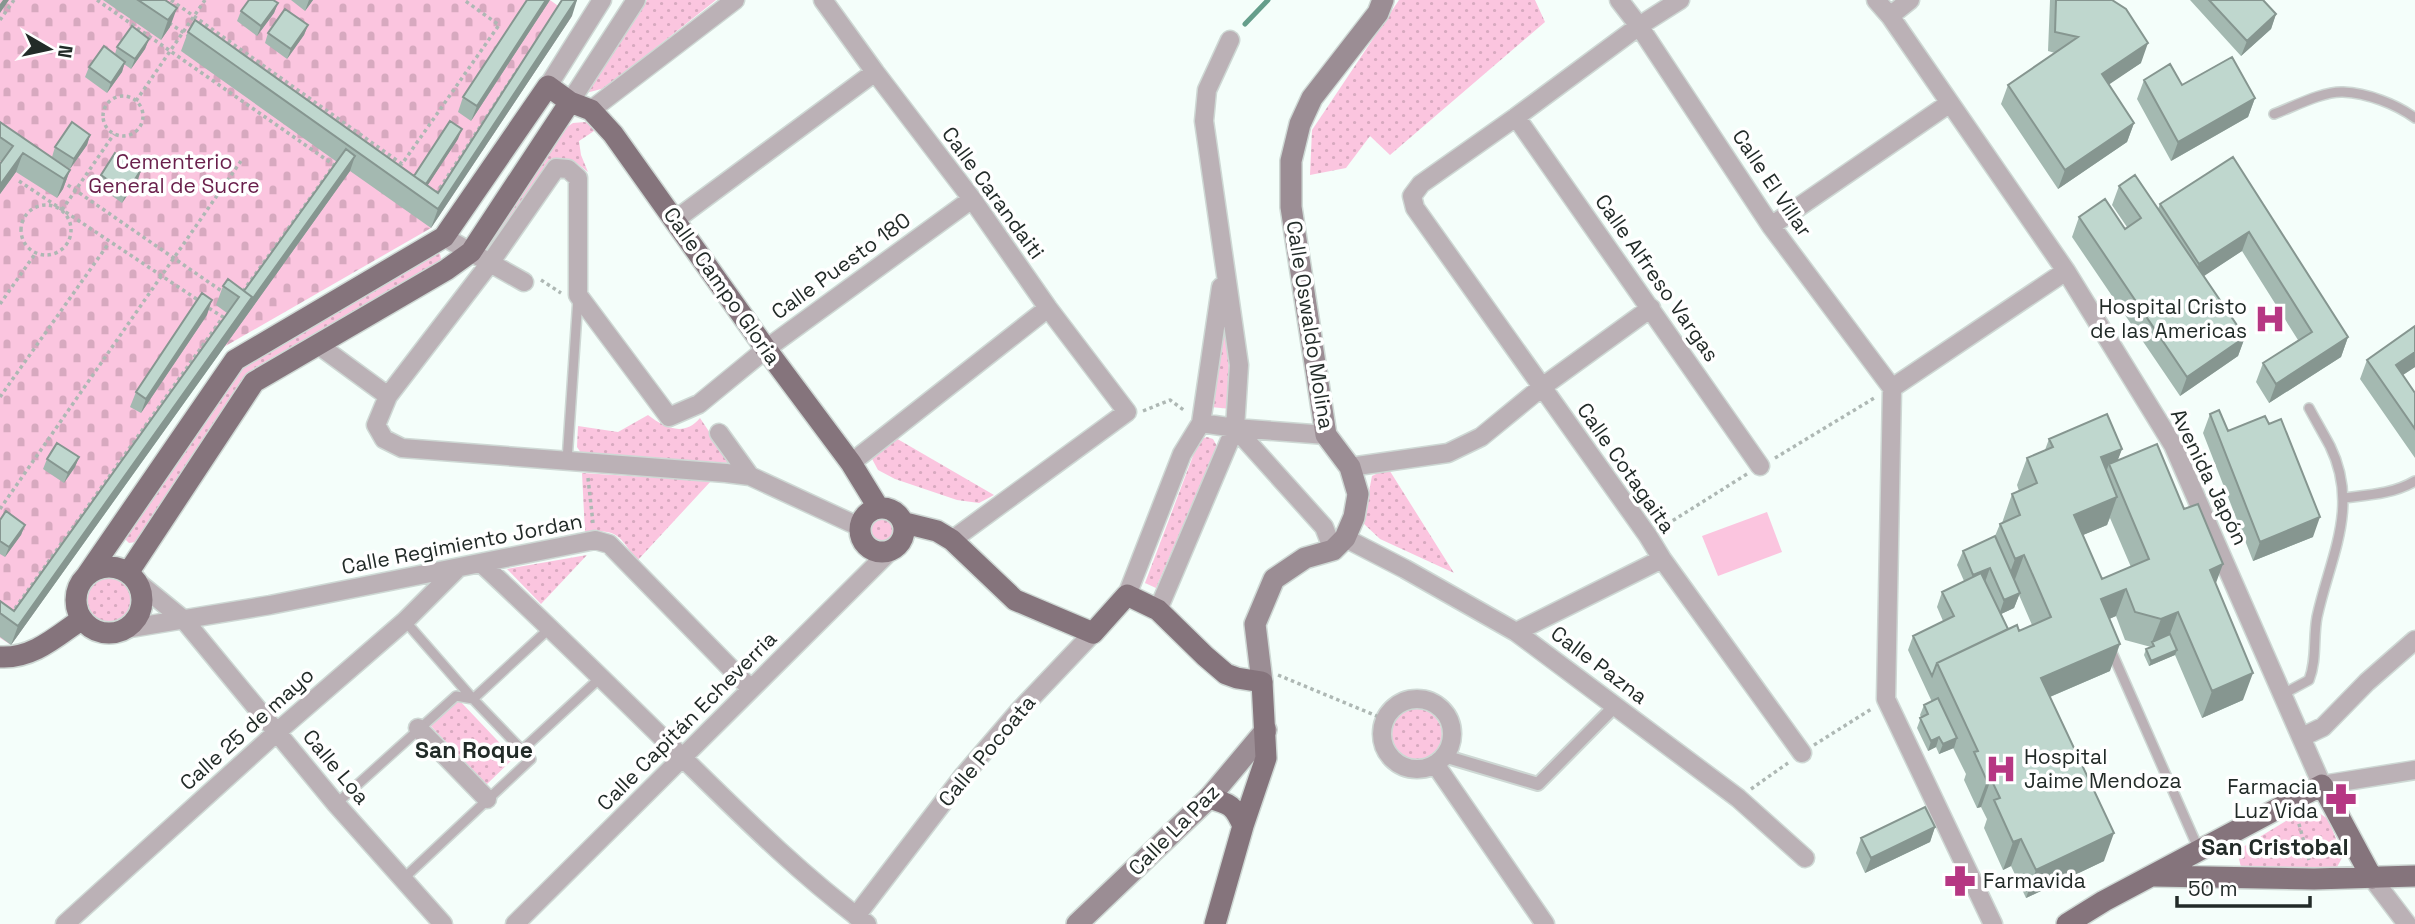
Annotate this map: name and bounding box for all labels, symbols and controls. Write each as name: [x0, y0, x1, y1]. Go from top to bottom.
north arrow: [14, 14, 84, 84]
text: N: [52, 43, 79, 60]
street label: Calle Carandaiti: [936, 121, 1051, 264]
street label: Calle El Villar: [1727, 124, 1818, 242]
park label: Cementerio General de Sucre: [88, 148, 260, 199]
street label: Calle Alfreso Vargas: [1589, 189, 1725, 367]
street label: Calle Campo Gloria: [658, 202, 787, 370]
street label: Calle Puesto 180: [766, 206, 916, 325]
street label: Calle Oswaldo Molina: [1281, 219, 1340, 431]
place label: Hospital Cristo de las Americas: [2090, 293, 2247, 344]
hospital icon: Hospital Cristo de las Americas: [2253, 302, 2287, 336]
street label: Calle Cotagaita: [1571, 397, 1681, 538]
street label: Avenida Japón: [2165, 404, 2254, 549]
street label: Calle Regimiento Jordan: [339, 507, 585, 580]
street label: Calle Pazna: [1546, 620, 1653, 710]
street label: Calle Capitán Echeverria: [591, 625, 782, 816]
street label: Calle 25 de mayo: [174, 661, 319, 796]
street label: Calle Pocoata: [932, 689, 1041, 812]
street label: Calle Loa: [297, 723, 376, 810]
district label: San Roque: [415, 735, 533, 765]
place label: Hospital Jaime Mendoza: [2024, 743, 2182, 794]
hospital icon: Hospital Jaime Mendoza: [1984, 752, 2018, 786]
place label: Farmacia Luz Vida: [2227, 773, 2318, 824]
street label: Calle La Paz: [1122, 778, 1225, 881]
pharmacy icon: Farmacia Luz Vida: [2324, 782, 2358, 816]
district label: San Cristobal: [2201, 832, 2349, 862]
pharmacy icon: Farmavida: [1943, 864, 1977, 898]
scale bar: [2177, 864, 2310, 908]
place label: Farmavida: [1983, 867, 2086, 894]
text: 50 m: [2188, 875, 2238, 902]

